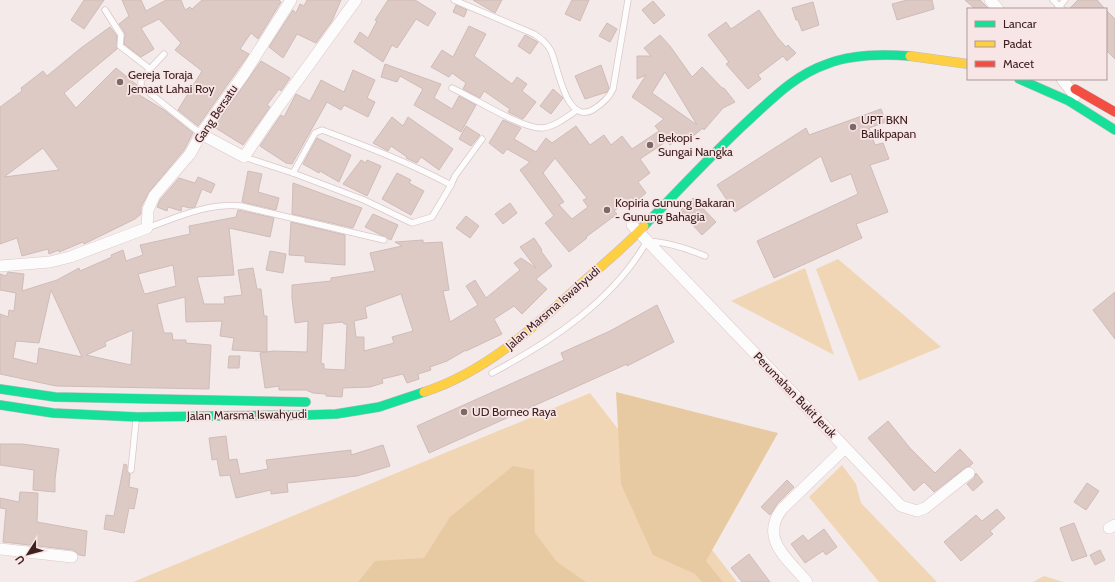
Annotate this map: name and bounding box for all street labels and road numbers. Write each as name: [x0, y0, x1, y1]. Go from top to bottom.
street label: Gang Bersatu: [191, 82, 241, 146]
street label: Jalan Marsma Iswahyudi: [502, 263, 603, 353]
street label: Perumahan Bukit Jeruk: [751, 349, 841, 441]
street label: Jalan Marsma Iswahyudi: [186, 406, 307, 423]

